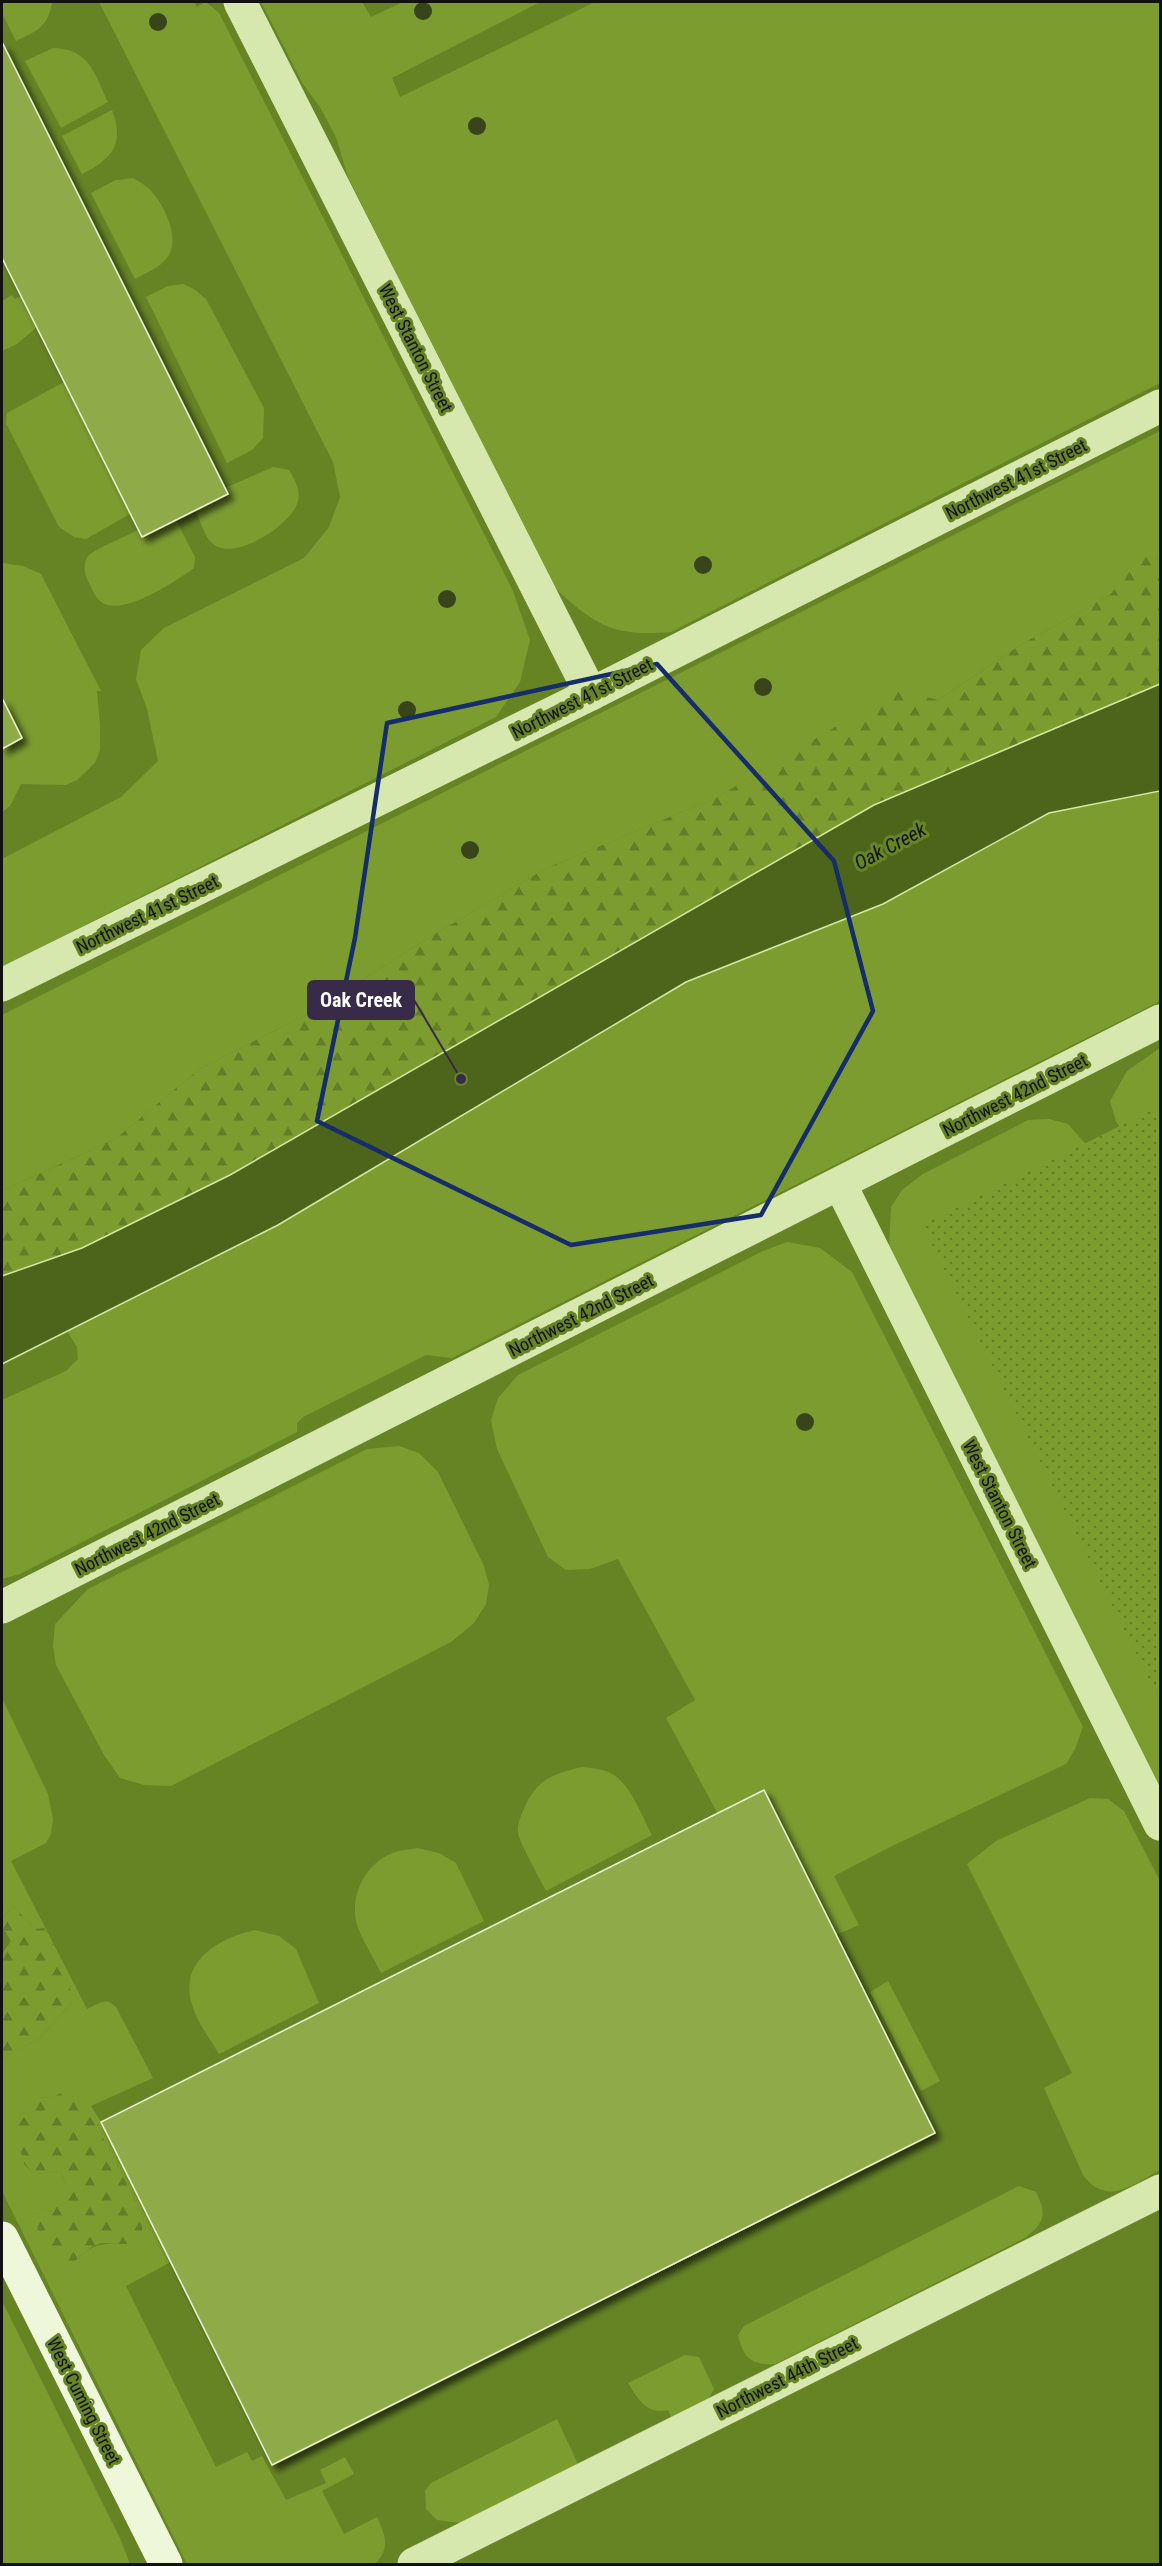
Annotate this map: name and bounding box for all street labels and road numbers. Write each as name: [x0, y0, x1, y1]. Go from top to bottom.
street label: West Stanton Street: [375, 281, 457, 415]
street label: Northwest 41st Street: [942, 434, 1090, 524]
street label: Northwest 41st Street: [508, 653, 656, 743]
street label: Northwest 41st Street: [72, 870, 222, 958]
street label: Northwest 42nd Street: [939, 1049, 1091, 1141]
street label: Northwest 42nd Street: [505, 1269, 657, 1361]
street label: West Stanton Street: [959, 1437, 1041, 1571]
street label: Northwest 42nd Street: [71, 1488, 223, 1580]
street label: Northwest 44th Street: [713, 2332, 861, 2422]
street label: West Cuming Street: [43, 2334, 125, 2468]

